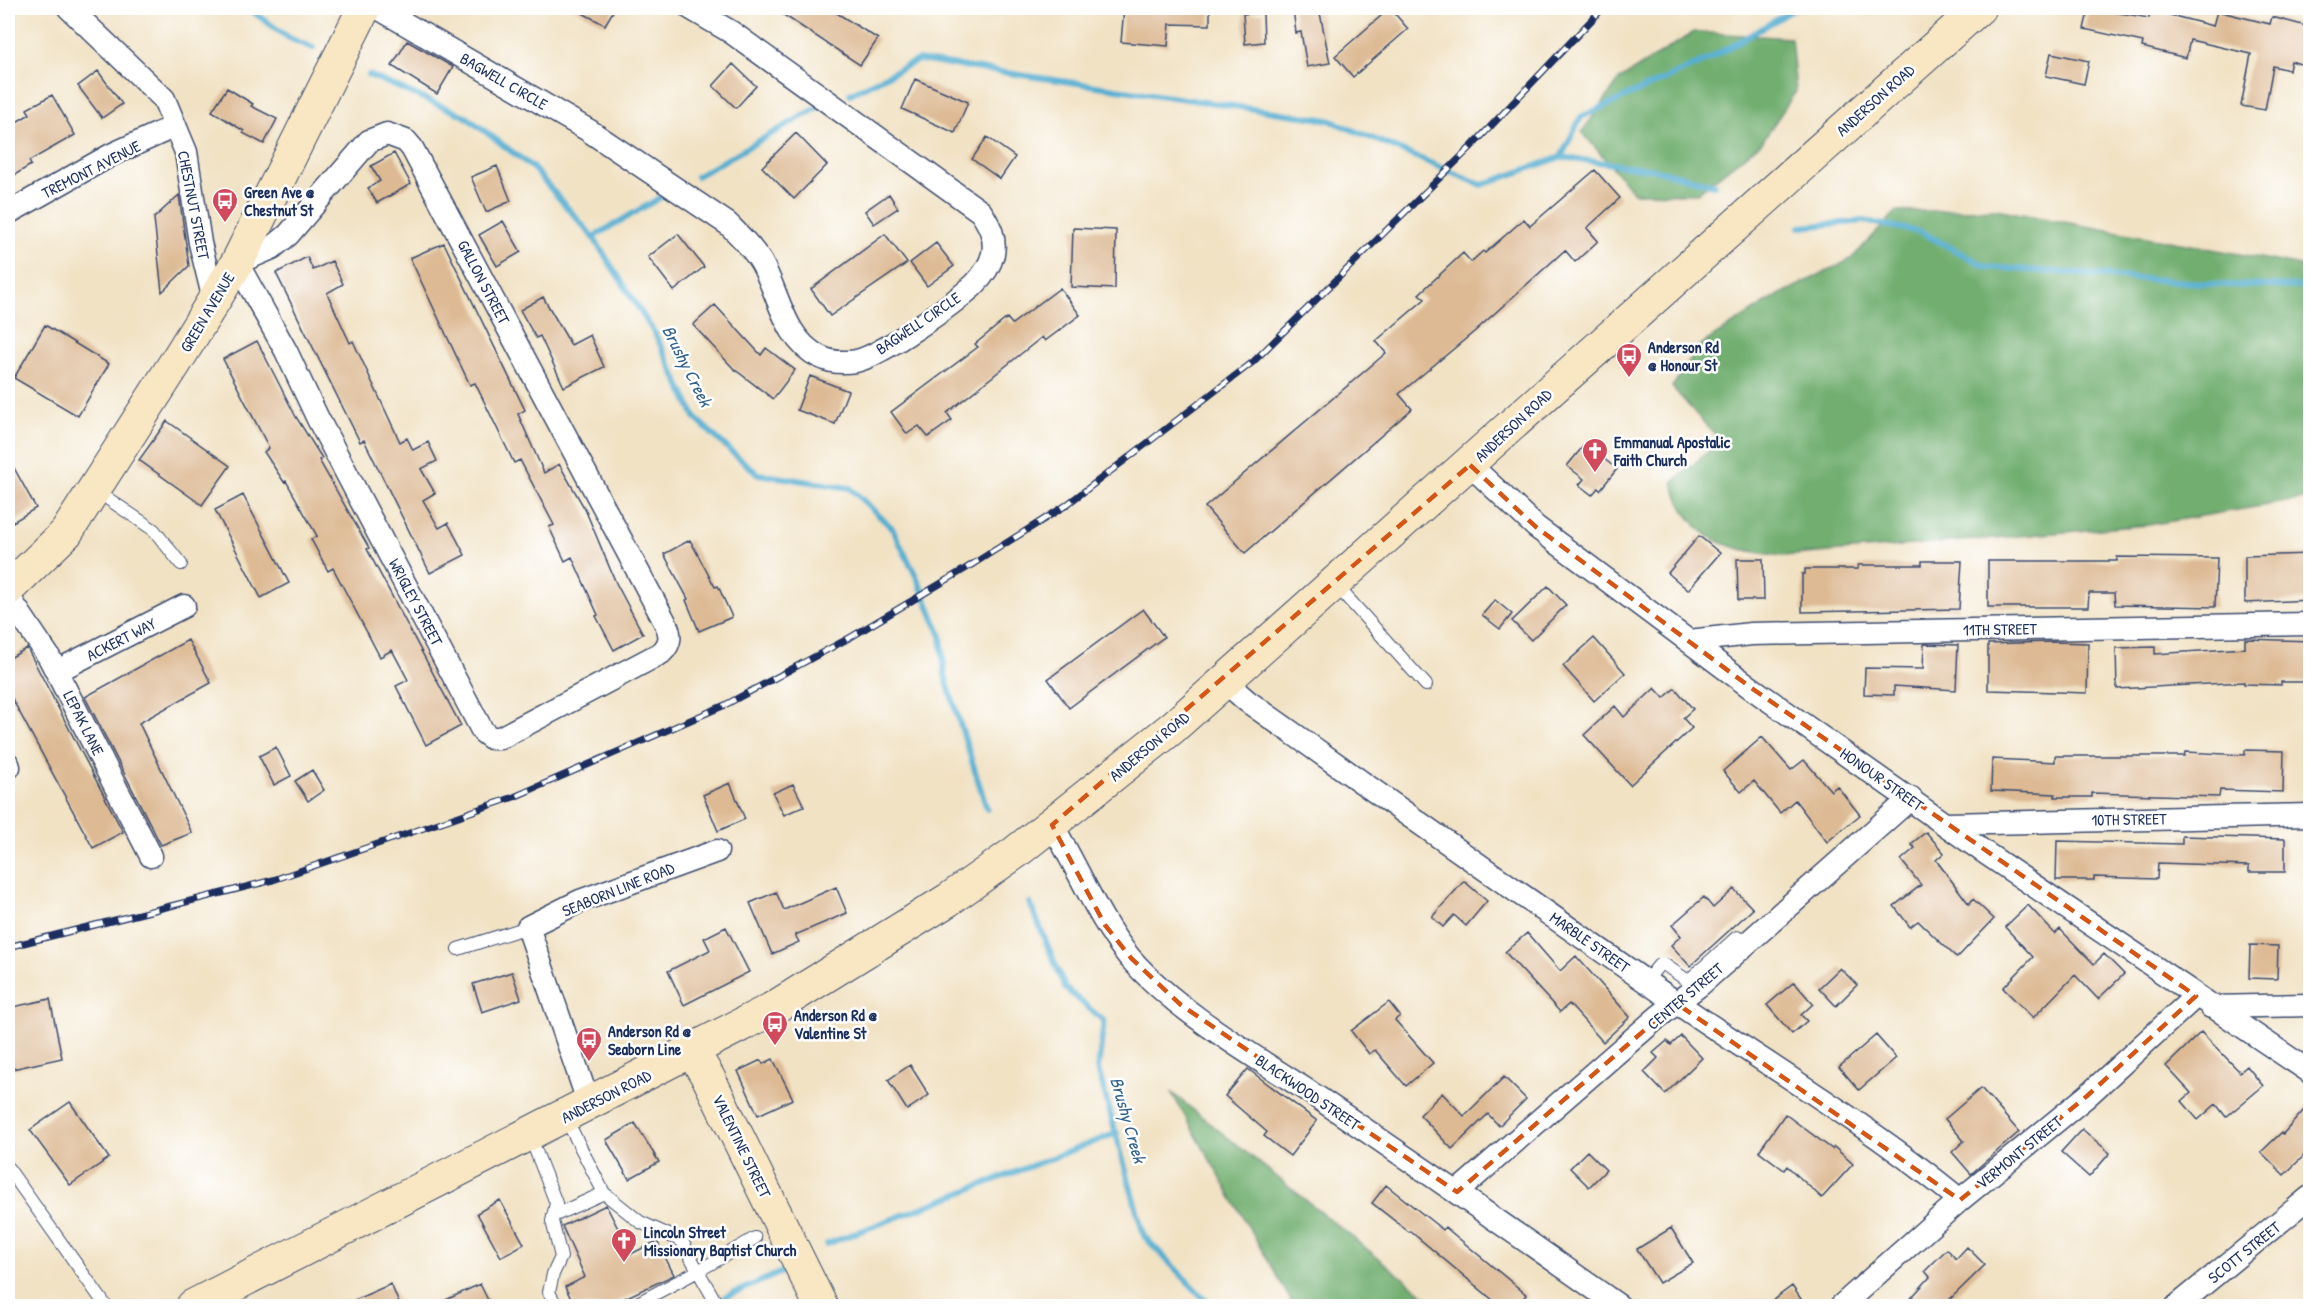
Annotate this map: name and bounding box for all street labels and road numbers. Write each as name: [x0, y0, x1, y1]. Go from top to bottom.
street label: BAGWELL CIRCLE: [456, 47, 552, 115]
street label: ANDERSON ROAD: [1831, 59, 1919, 141]
street label: TREMONT AVENUE: [38, 135, 144, 203]
street label: CHESTNUT STREET: [173, 149, 215, 262]
street label: GALLON STREET: [453, 236, 516, 328]
street label: GREEN AVENUE: [175, 268, 239, 356]
street label: BAGWELL CIRCLE: [871, 287, 965, 359]
street label: ANDERSON ROAD: [1470, 383, 1557, 467]
street label: WRIGLEY STREET: [384, 554, 448, 650]
street label: ACKERT WAY: [83, 612, 159, 666]
street label: 11TH STREET: [1963, 617, 2038, 641]
street label: LEPAK LANE: [58, 687, 110, 759]
street label: ANDERSON ROAD: [1104, 706, 1194, 786]
street label: HONOUR STREET: [1836, 742, 1929, 816]
street label: 10TH STREET: [2091, 807, 2167, 831]
street label: SEABORN LINE ROAD: [559, 856, 678, 922]
street label: MARBLE STREET: [1546, 906, 1635, 978]
street label: CENTER STREET: [1642, 957, 1728, 1035]
street label: BLACKWOOD STREET: [1251, 1049, 1365, 1135]
street label: ANDERSON ROAD: [557, 1064, 655, 1128]
street label: VALENTINE STREET: [707, 1091, 777, 1202]
street label: VERMONT STREET: [1971, 1110, 2067, 1194]
street label: SCOTT STREET: [2203, 1216, 2285, 1288]

